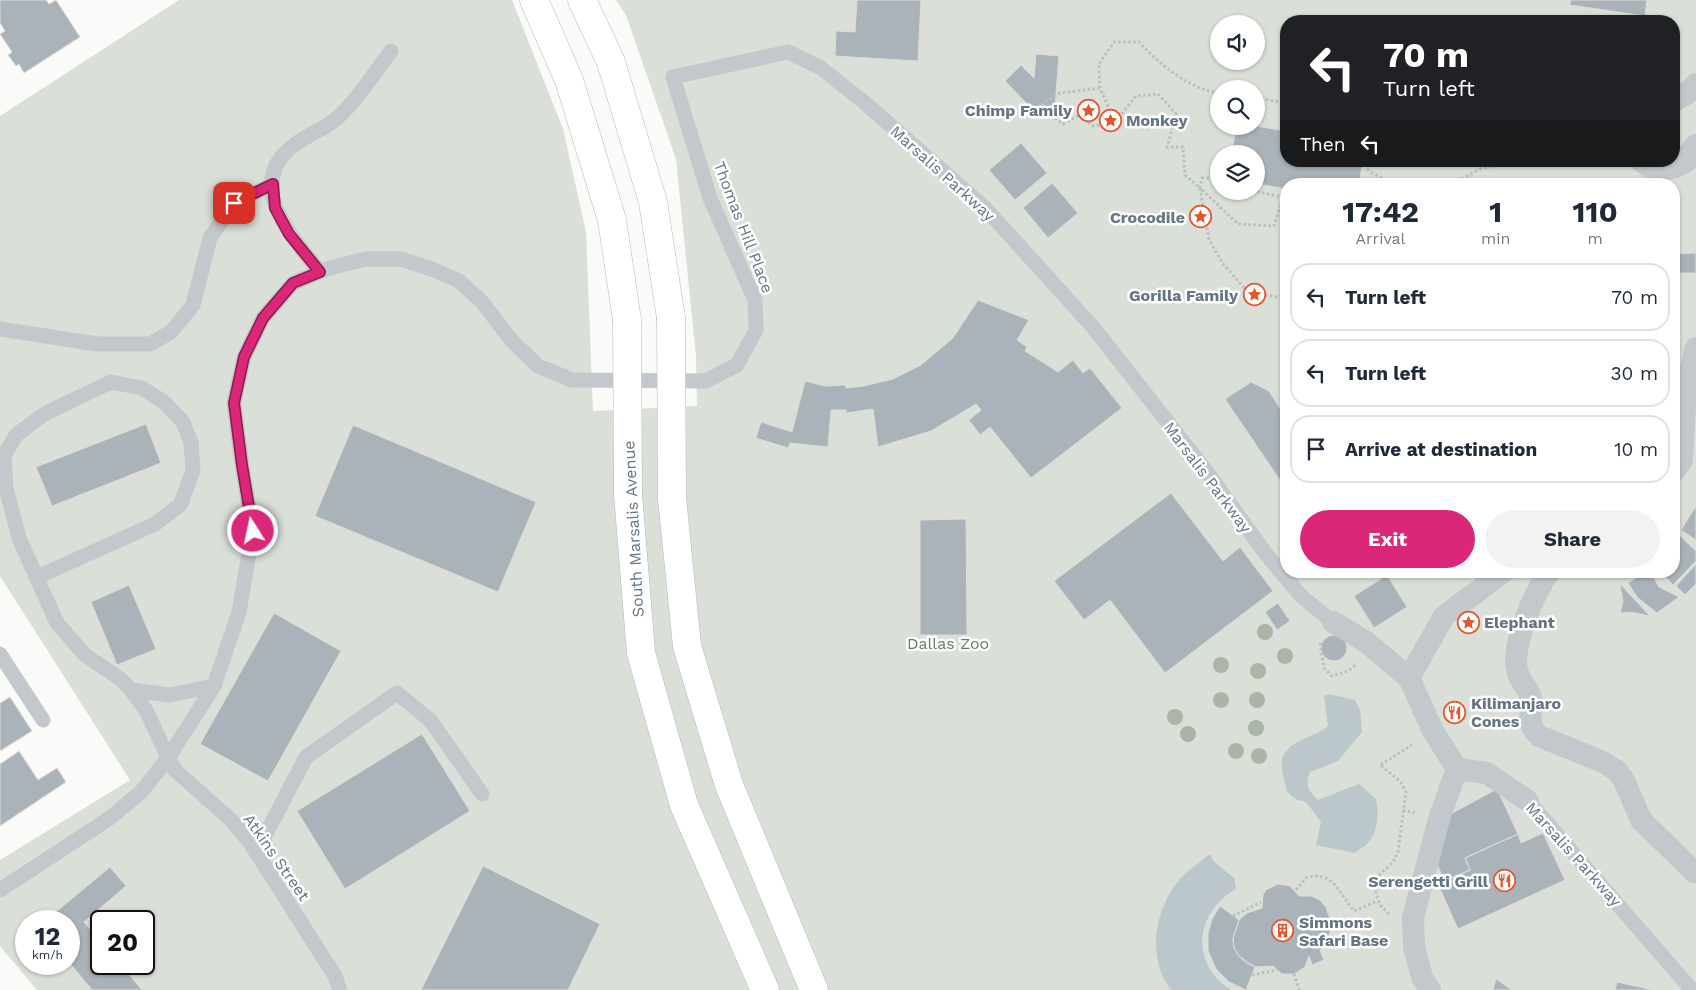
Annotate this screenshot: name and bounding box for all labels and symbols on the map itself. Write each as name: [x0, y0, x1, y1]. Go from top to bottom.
place icon: Chimp Family: [1076, 98, 1100, 122]
place label: Chimp Family: [965, 101, 1073, 120]
place icon: Monkey: [1098, 108, 1122, 132]
place label: Monkey: [1126, 111, 1189, 130]
street label: Marsalis Parkway: [887, 122, 999, 226]
street label: Thomas Hill Place: [710, 159, 777, 296]
pin: [213, 182, 255, 224]
place icon: Crocodile: [1189, 205, 1213, 229]
place label: Crocodile: [1110, 208, 1185, 227]
place icon: Gorilla Family: [1242, 283, 1266, 307]
place label: Gorilla Family: [1129, 286, 1239, 305]
street label: Marsalis Parkway: [1160, 418, 1256, 537]
street label: South Marsalis Avenue: [619, 440, 648, 618]
position arrow: [226, 504, 278, 556]
place icon: Elephant: [1456, 610, 1480, 634]
place label: Elephant: [1484, 613, 1555, 632]
park label: Dallas Zoo: [907, 634, 989, 653]
place label: Kilimanjaro Cones: [1471, 694, 1562, 731]
restaurant icon: Kilimanjaro Cones: [1443, 700, 1467, 724]
street label: Marsalis Parkway: [1522, 798, 1626, 911]
street label: Atkins Street: [240, 810, 314, 905]
restaurant icon: Serengetti Grill: [1492, 869, 1516, 893]
place label: Serengetti Grill: [1368, 872, 1489, 891]
speed limit sign: 20: [90, 910, 155, 975]
place label: Simmons Safari Base: [1299, 913, 1388, 950]
building icon: Simmons Safari Base: [1271, 919, 1295, 943]

